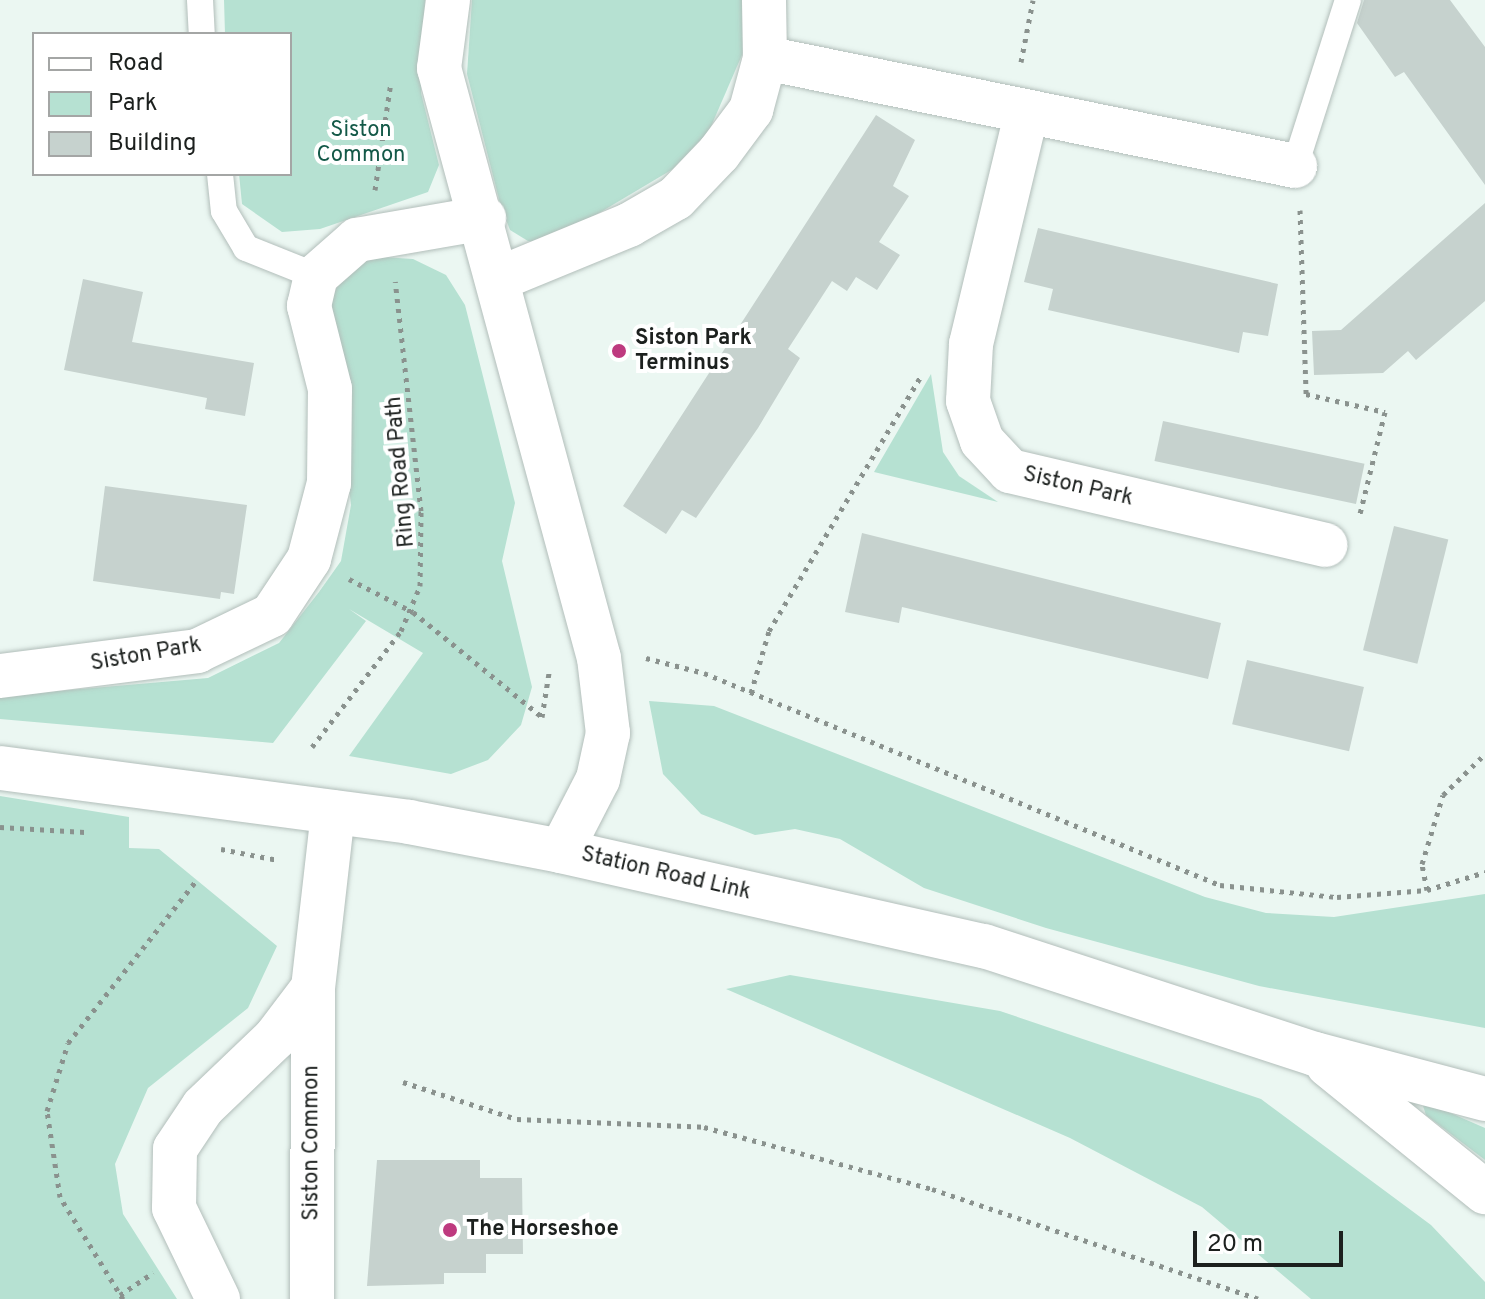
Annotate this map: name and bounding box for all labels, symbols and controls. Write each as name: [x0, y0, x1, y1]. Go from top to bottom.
legend: [32, 32, 292, 176]
text: Road: [108, 49, 164, 79]
text: Park: [108, 89, 158, 119]
park label: Siston Common: [317, 117, 405, 168]
text: Building: [108, 129, 197, 159]
place label: Siston Park Terminus: [635, 325, 752, 376]
marker: Siston Park Terminus: [610, 342, 628, 360]
street label: Ring Road Path: [381, 395, 421, 549]
street label: Siston Park: [1020, 462, 1136, 512]
street label: Siston Park: [89, 632, 203, 678]
street label: Station Road Link: [578, 842, 754, 906]
street label: Siston Common: [299, 1065, 325, 1221]
scale bar: [1197, 1215, 1347, 1265]
place label: The Horseshoe: [466, 1217, 619, 1243]
marker: The Horseshoe: [441, 1221, 459, 1239]
text: 20 m: [1207, 1230, 1263, 1260]

